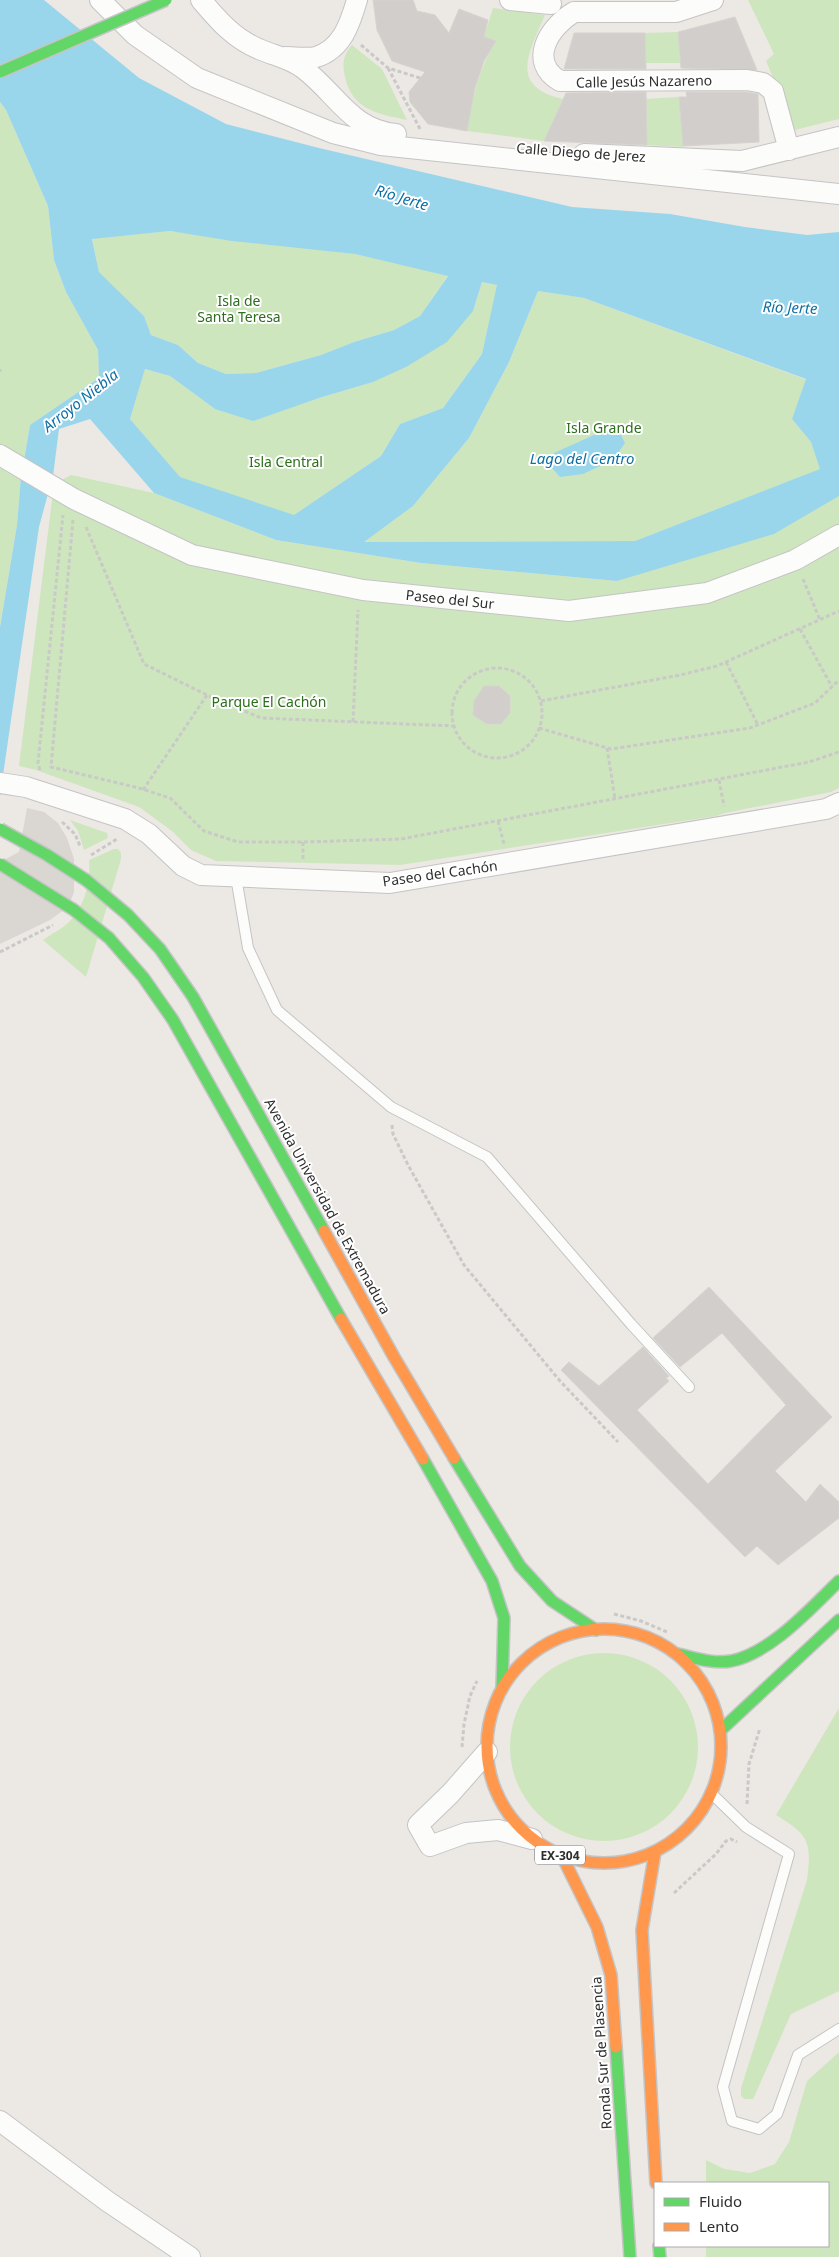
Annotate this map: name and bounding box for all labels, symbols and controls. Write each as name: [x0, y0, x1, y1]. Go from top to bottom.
street label: Calle Jesús Nazareno: [576, 70, 712, 92]
street label: Calle Diego de Jerez: [516, 138, 647, 166]
water label: Río Jerte: [373, 179, 432, 215]
park label: Isla de Santa Teresa: [197, 291, 281, 326]
water label: Río Jerte: [762, 296, 818, 318]
water label: Arroyo Niebla: [37, 364, 122, 436]
park label: Isla Grande: [566, 418, 642, 437]
water label: Lago del Centro: [530, 448, 634, 468]
park label: Isla Central: [249, 452, 323, 471]
street label: Paseo del Sur: [405, 585, 495, 613]
park label: Parque El Cachón: [212, 692, 326, 711]
street label: Paseo del Cachón: [381, 856, 499, 890]
street label: Avenida Universidad de Extremadura: [261, 1095, 395, 1317]
road number: EX-304: [535, 1846, 585, 1864]
street label: Ronda Sur de Plasencia: [586, 1976, 616, 2130]
legend: [654, 2182, 829, 2247]
text: Fluido: [699, 2191, 742, 2211]
text: Lento: [699, 2216, 739, 2236]

